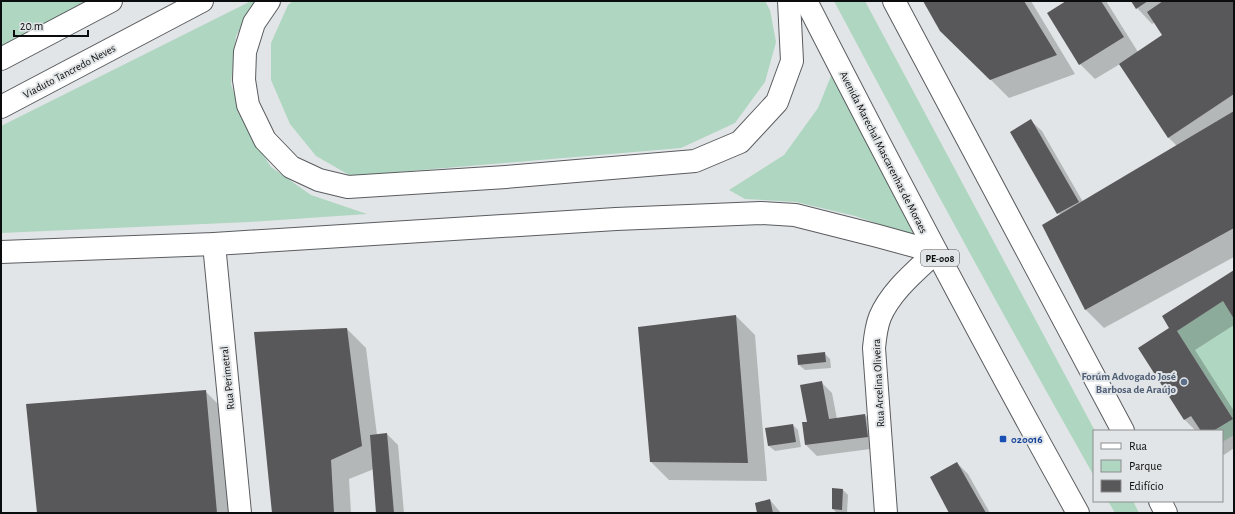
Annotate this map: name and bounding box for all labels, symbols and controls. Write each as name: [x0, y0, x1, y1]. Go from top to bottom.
scale bar: [14, 12, 88, 38]
text: 20 m: [20, 20, 43, 32]
street label: Viaduto Tancredo Neves: [21, 42, 117, 100]
street label: Avenida Marechal Mascarenhas de Moraes: [838, 69, 929, 235]
road number: PE-008: [921, 250, 959, 266]
street label: Rua Arcelina Oliveira: [871, 338, 886, 427]
street label: Rua Perimetral: [219, 346, 236, 410]
place label: Forúm Advogado José Barbosa de Araújo: [1082, 371, 1177, 395]
marker: Forúm Advogado José Barbosa de Araújo: [1179, 377, 1189, 387]
legend: [1093, 430, 1223, 502]
marker: 020016: [998, 434, 1008, 444]
place label: 020016: [1011, 434, 1043, 445]
text: Rua: [1129, 440, 1148, 452]
text: Parque: [1129, 460, 1162, 472]
text: Edifício: [1129, 480, 1164, 492]

